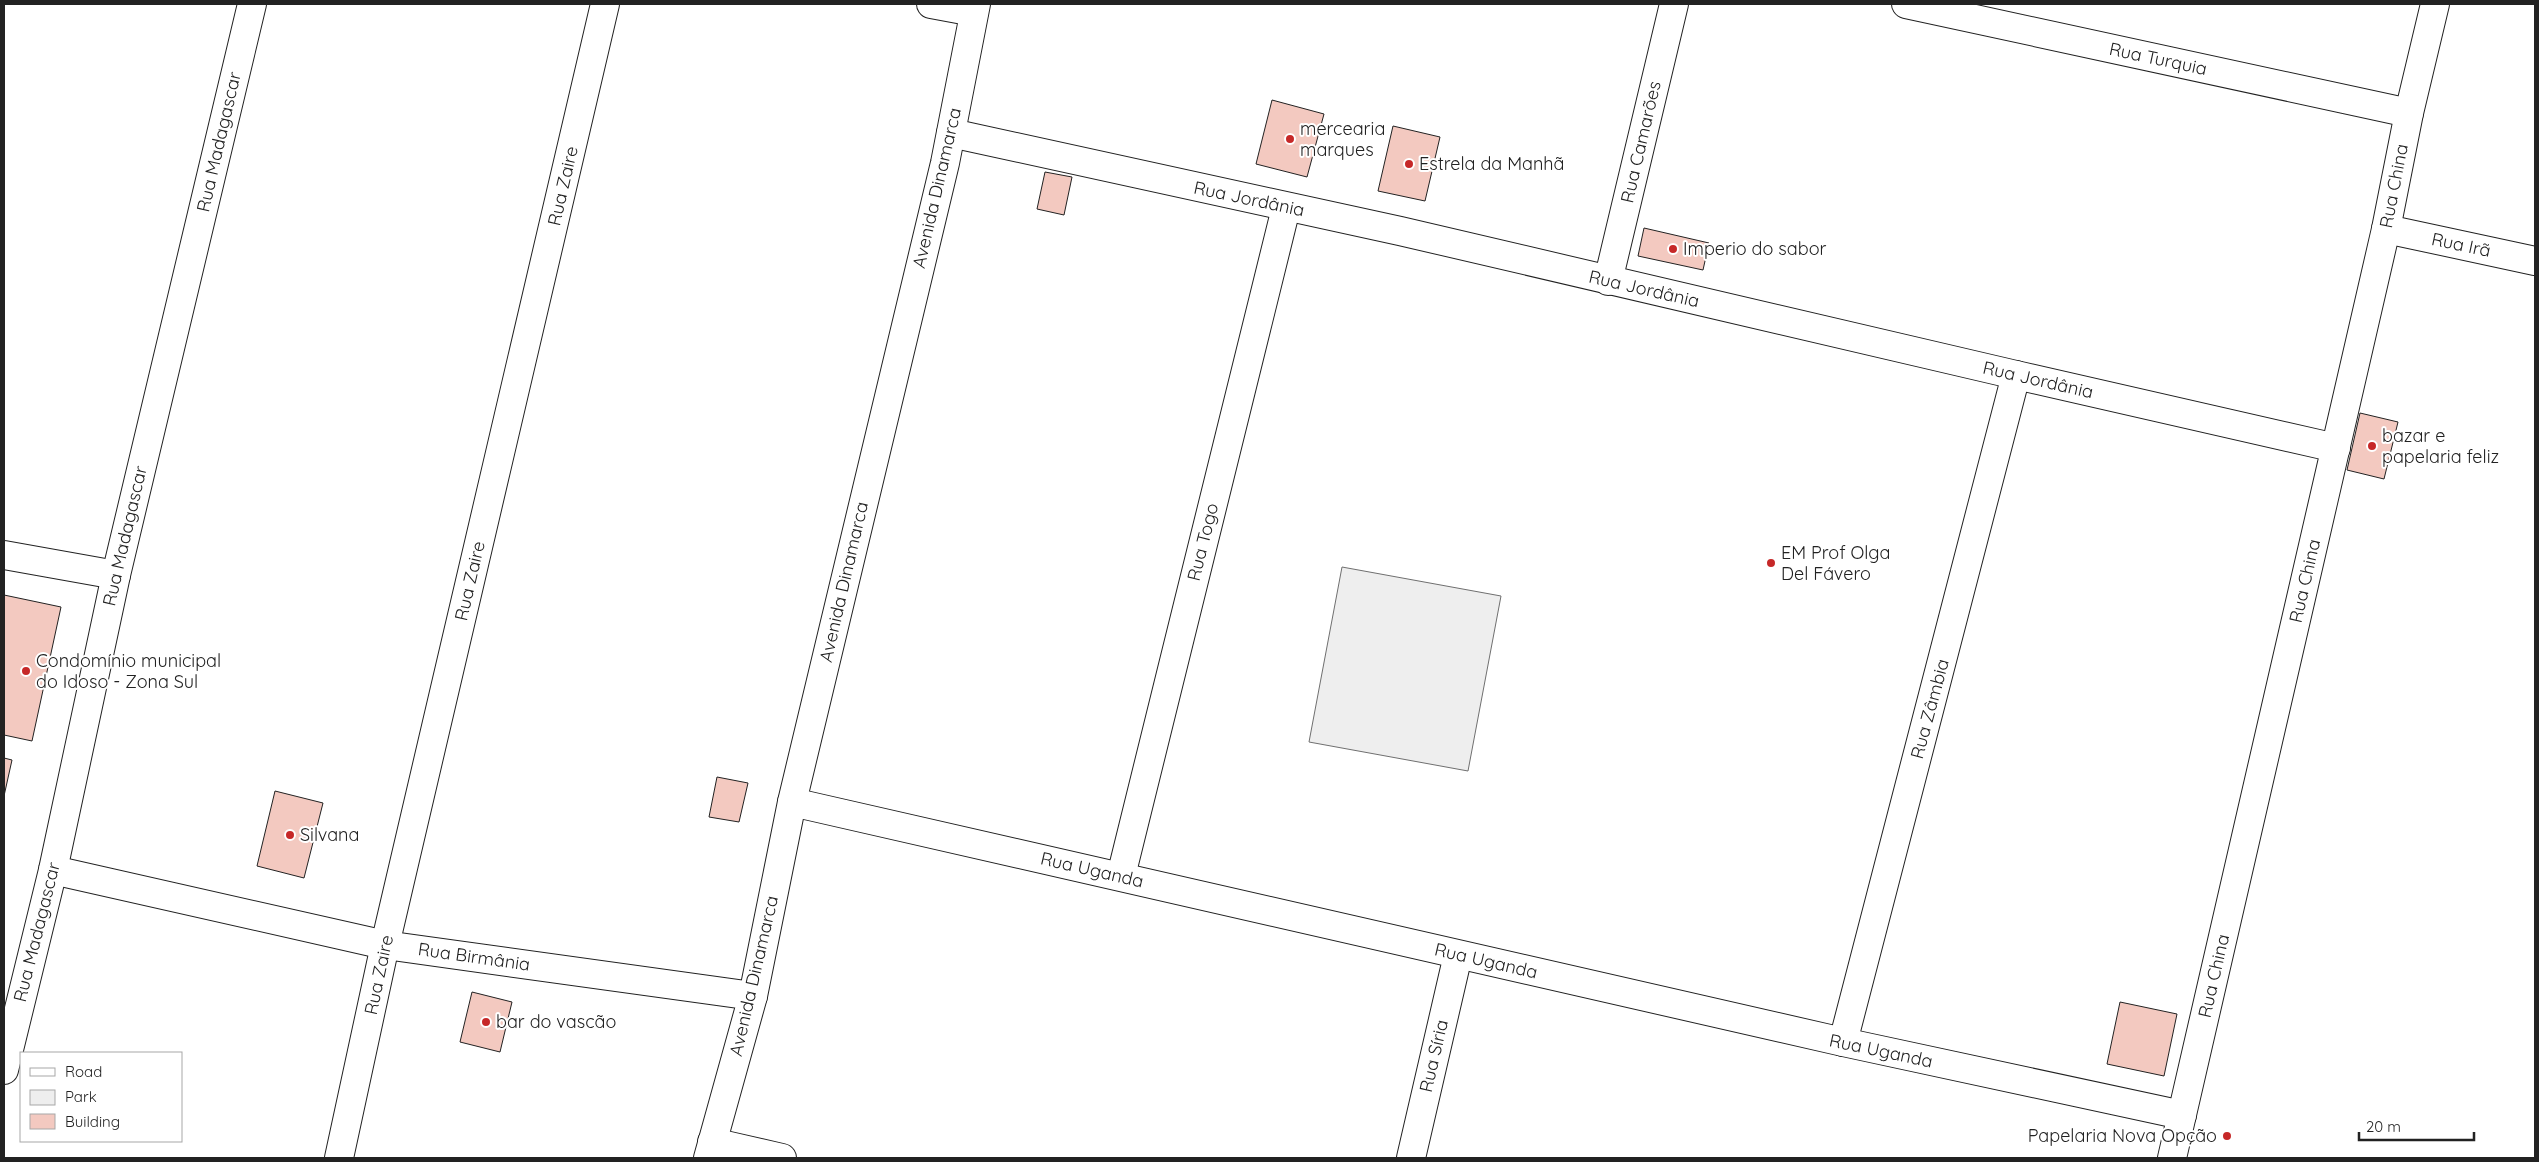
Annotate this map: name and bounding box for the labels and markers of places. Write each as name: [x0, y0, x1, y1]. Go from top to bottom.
place label: mercearia marques: [1300, 117, 1385, 161]
marker: mercearia marques: [1284, 133, 1296, 145]
place label: Estrela da Manhã: [1419, 152, 1565, 175]
marker: Estrela da Manhã: [1403, 158, 1415, 170]
place label: Imperio do sabor: [1683, 237, 1827, 260]
marker: Imperio do sabor: [1667, 243, 1679, 255]
place label: bazar e papelaria feliz: [2382, 424, 2499, 468]
marker: bazar e papelaria feliz: [2366, 440, 2378, 452]
place label: EM Prof Olga Del Fávero: [1781, 541, 1890, 585]
marker: EM Prof Olga Del Fávero: [1765, 557, 1777, 569]
place label: Condomínio municipal do Idoso - Zona Sul: [36, 649, 221, 693]
marker: Condomínio municipal do Idoso - Zona Sul: [20, 665, 32, 677]
place label: Silvana: [300, 823, 359, 846]
marker: Silvana: [284, 829, 296, 841]
place label: bar do vascão: [496, 1010, 616, 1033]
marker: bar do vascão: [480, 1016, 492, 1028]
place label: Papelaria Nova Opção: [2028, 1124, 2217, 1147]
marker: Papelaria Nova Opção: [2221, 1130, 2233, 1142]

